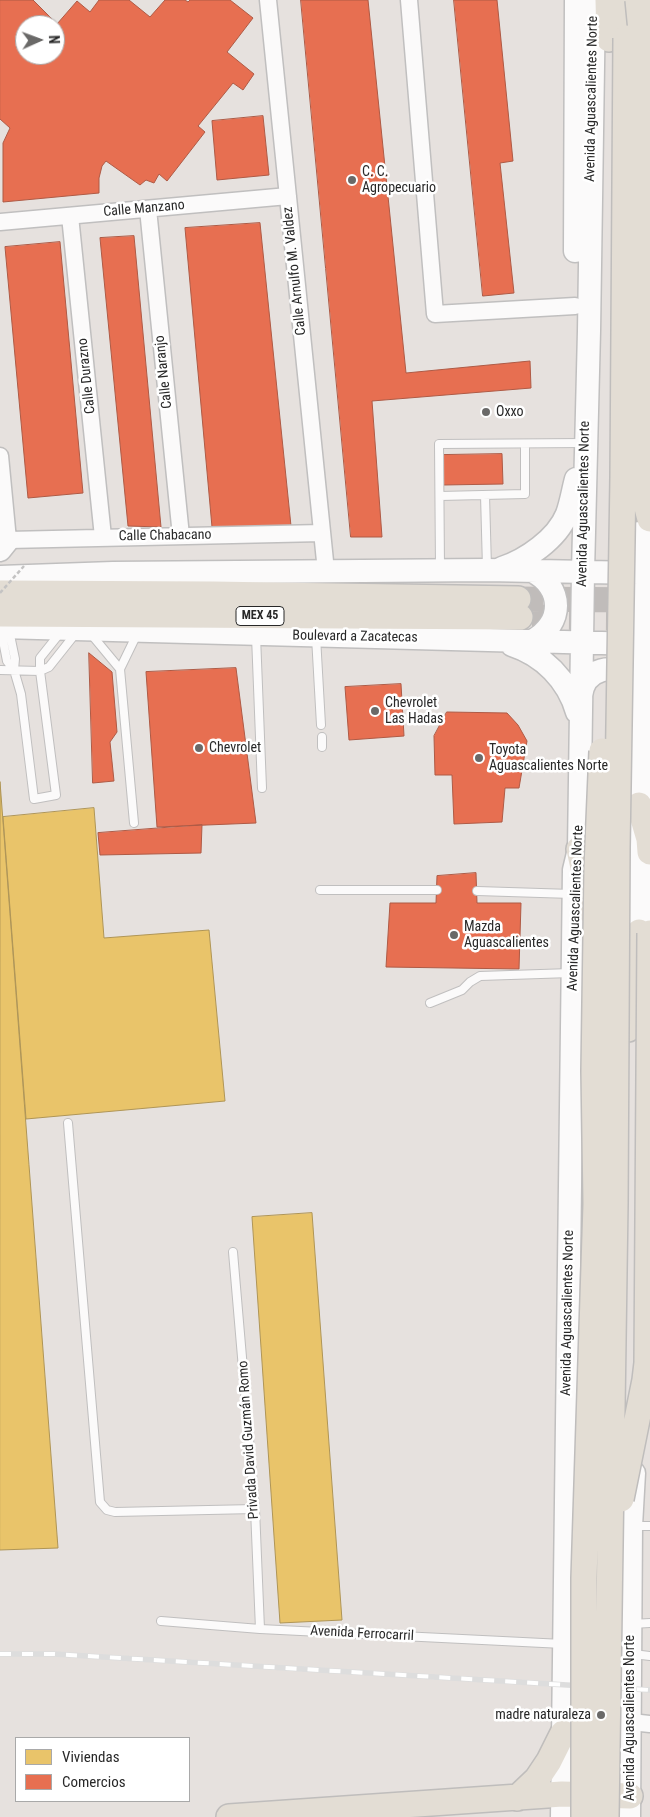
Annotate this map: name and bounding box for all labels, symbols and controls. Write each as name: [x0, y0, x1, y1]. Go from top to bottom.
north arrow: [15, 15, 65, 65]
street label: Avenida Aguascalientes Norte: [582, 16, 602, 182]
text: N: [46, 35, 62, 44]
place label: C. C. Agropecuario: [362, 164, 436, 196]
marker: C. C. Agropecuario: [346, 174, 358, 186]
street label: Calle Manzano: [103, 197, 185, 221]
street label: Calle Arnulfo M. Valdez: [280, 206, 310, 336]
street label: Calle Naranjo: [152, 334, 176, 410]
street label: Calle Durazno: [75, 337, 99, 415]
place label: Oxxo: [496, 404, 524, 420]
marker: Oxxo: [480, 406, 492, 418]
street label: Avenida Aguascalientes Norte: [574, 421, 594, 587]
street label: Calle Chabacano: [118, 527, 212, 545]
road number: MEX 45: [236, 606, 284, 626]
street label: Boulevard a Zacatecas: [292, 628, 418, 646]
place label: Chevrolet Las Hadas: [385, 695, 443, 728]
marker: Chevrolet Las Hadas: [369, 705, 381, 717]
place label: Chevrolet: [209, 740, 261, 756]
marker: Chevrolet: [193, 742, 205, 754]
place label: Toyota Aguascalientes Norte: [489, 742, 608, 774]
marker: Toyota Aguascalientes Norte: [473, 752, 485, 764]
street label: Avenida Aguascalientes Norte: [565, 825, 587, 991]
place label: Mazda Aguascalientes: [464, 919, 549, 952]
marker: Mazda Aguascalientes: [448, 929, 460, 941]
street label: Avenida Aguascalientes Norte: [558, 1230, 578, 1396]
street label: Privada David Guzmán Romo: [235, 1360, 263, 1520]
street label: Avenida Ferrocarril: [310, 1623, 414, 1645]
street label: Avenida Aguascalientes Norte: [622, 1635, 638, 1801]
place label: madre naturaleza: [495, 1707, 591, 1723]
marker: madre naturaleza: [595, 1709, 607, 1721]
legend: [15, 1737, 190, 1802]
text: Viviendas: [62, 1748, 119, 1766]
text: Comercios: [62, 1773, 126, 1791]

